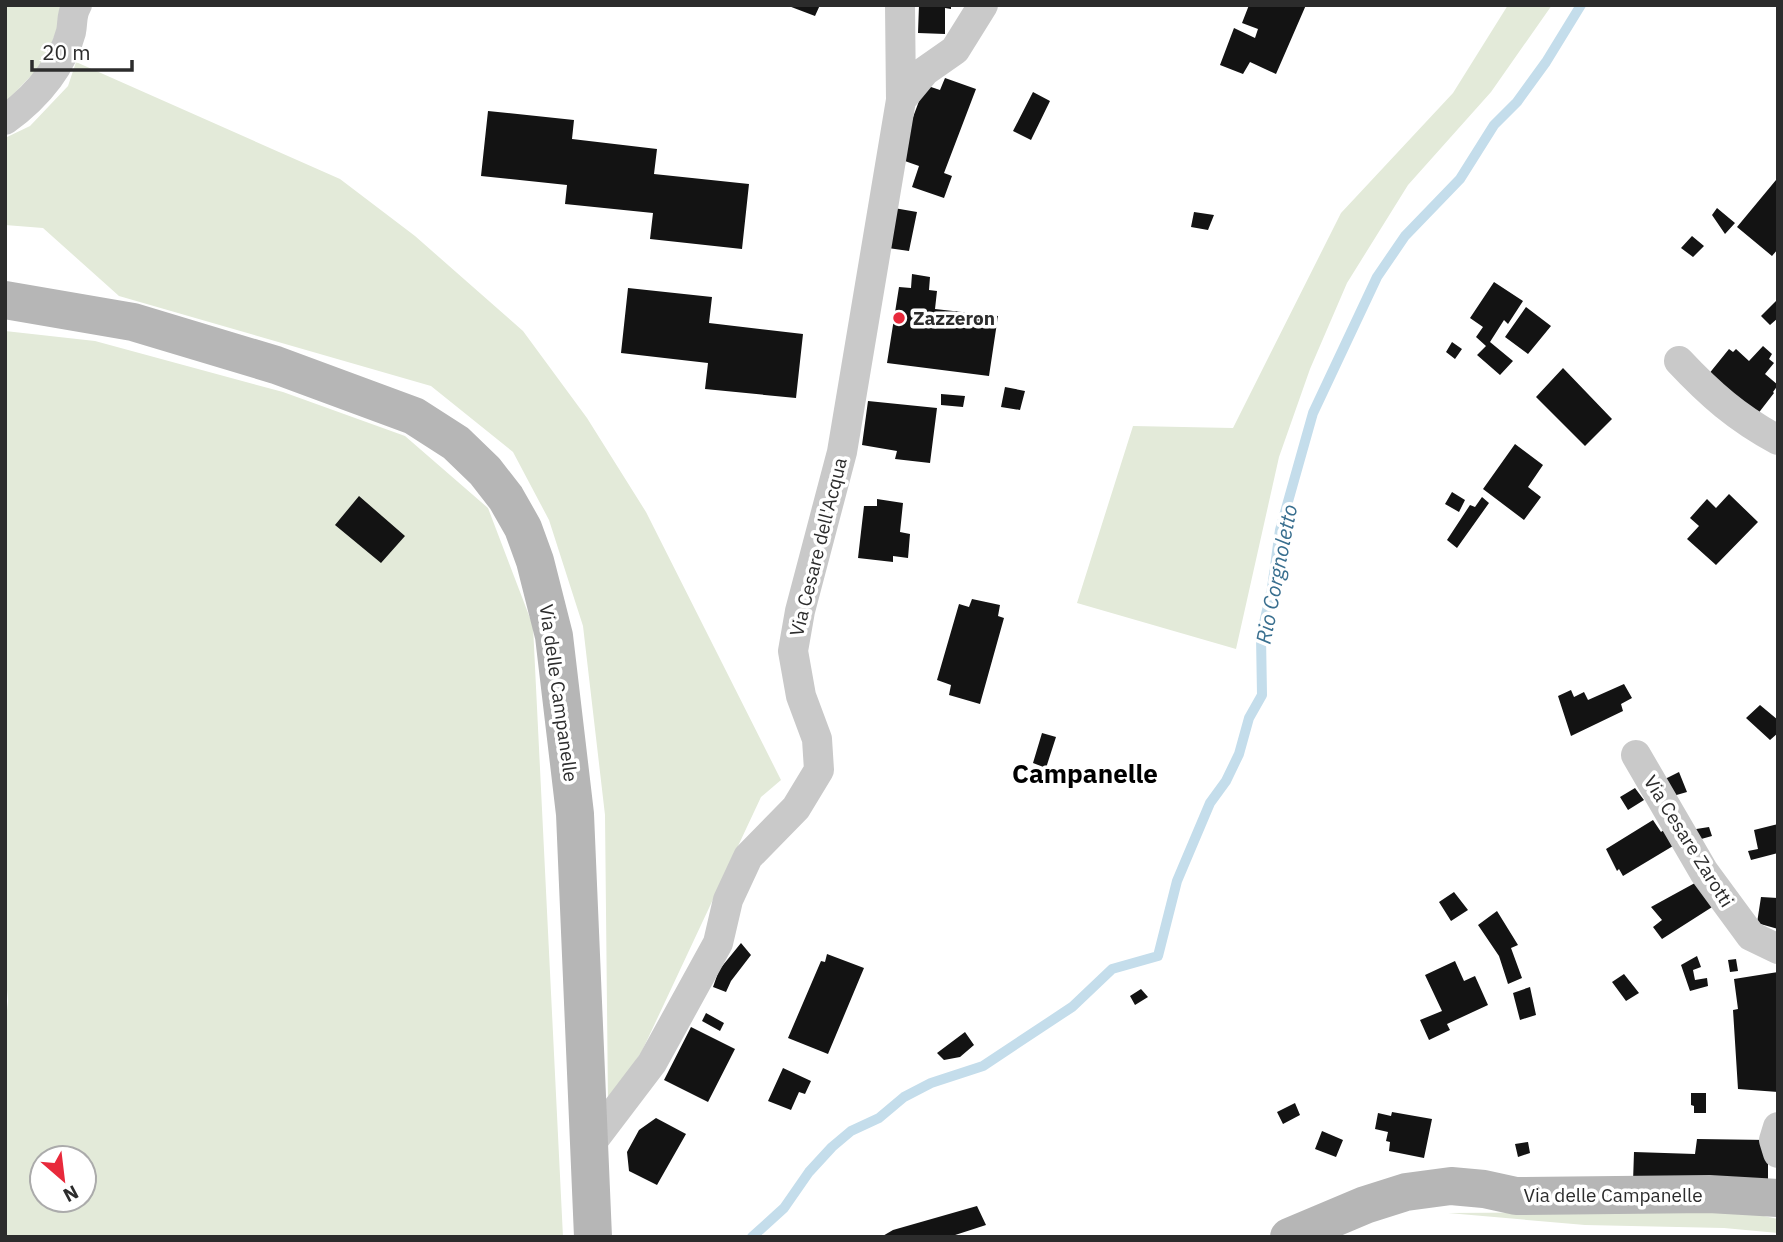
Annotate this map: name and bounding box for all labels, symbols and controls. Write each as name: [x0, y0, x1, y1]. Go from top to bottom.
scale bar: [32, 28, 131, 72]
text: 20 m: [42, 38, 91, 66]
place label: Zazzeron: [913, 306, 995, 330]
marker: Zazzeron: [891, 310, 907, 326]
street label: Via Cesare dell'Acqua: [784, 455, 852, 639]
water label: Rio Corgnoletto: [1249, 502, 1303, 646]
street label: Via delle Campanelle: [535, 603, 583, 783]
district label: Campanelle: [1012, 756, 1158, 790]
street label: Via Cesare Zarotti: [1639, 771, 1739, 911]
north arrow: [28, 1144, 98, 1214]
text: N: [59, 1180, 83, 1208]
street label: Via delle Campanelle: [1523, 1183, 1703, 1207]

